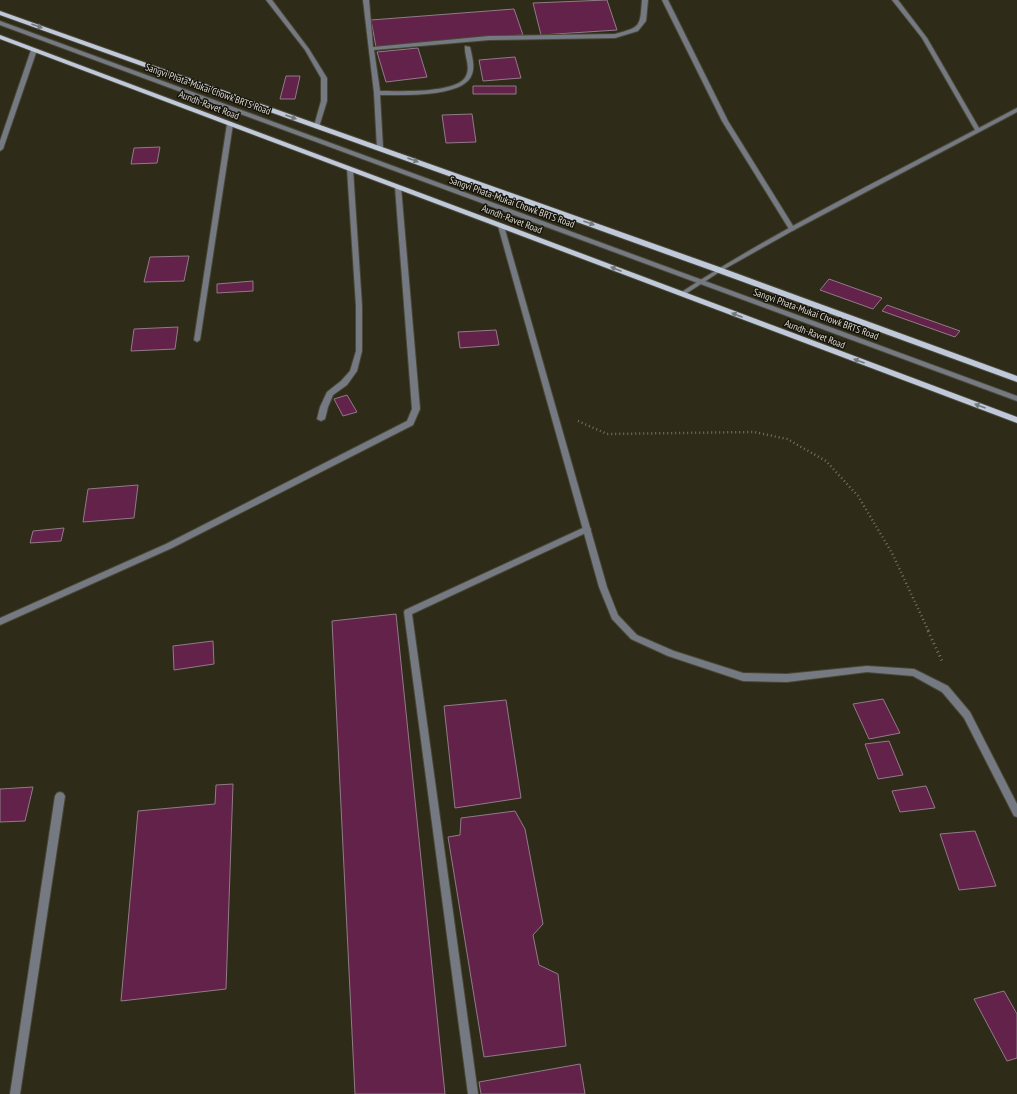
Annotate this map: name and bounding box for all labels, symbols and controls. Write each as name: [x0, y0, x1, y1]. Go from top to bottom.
one-way arrow: [31, 23, 43, 29]
street label: Sangvi Phata-Mukai Chowk BRTS Road: [144, 60, 272, 118]
street label: Aundh-Ravet Road: [177, 87, 241, 123]
one-way arrow: [285, 114, 297, 120]
one-way arrow: [408, 158, 420, 164]
street label: Sangvi Phata-Mukai Chowk BRTS Road: [448, 173, 576, 231]
street label: Aundh-Ravet Road: [480, 201, 544, 237]
one-way arrow: [583, 220, 595, 226]
one-way arrow: [609, 265, 621, 271]
street label: Sangvi Phata-Mukai Chowk BRTS Road: [752, 285, 880, 343]
one-way arrow: [731, 312, 743, 318]
street label: Aundh-Ravet Road: [783, 316, 847, 352]
one-way arrow: [852, 358, 864, 364]
one-way arrow: [974, 403, 986, 409]

